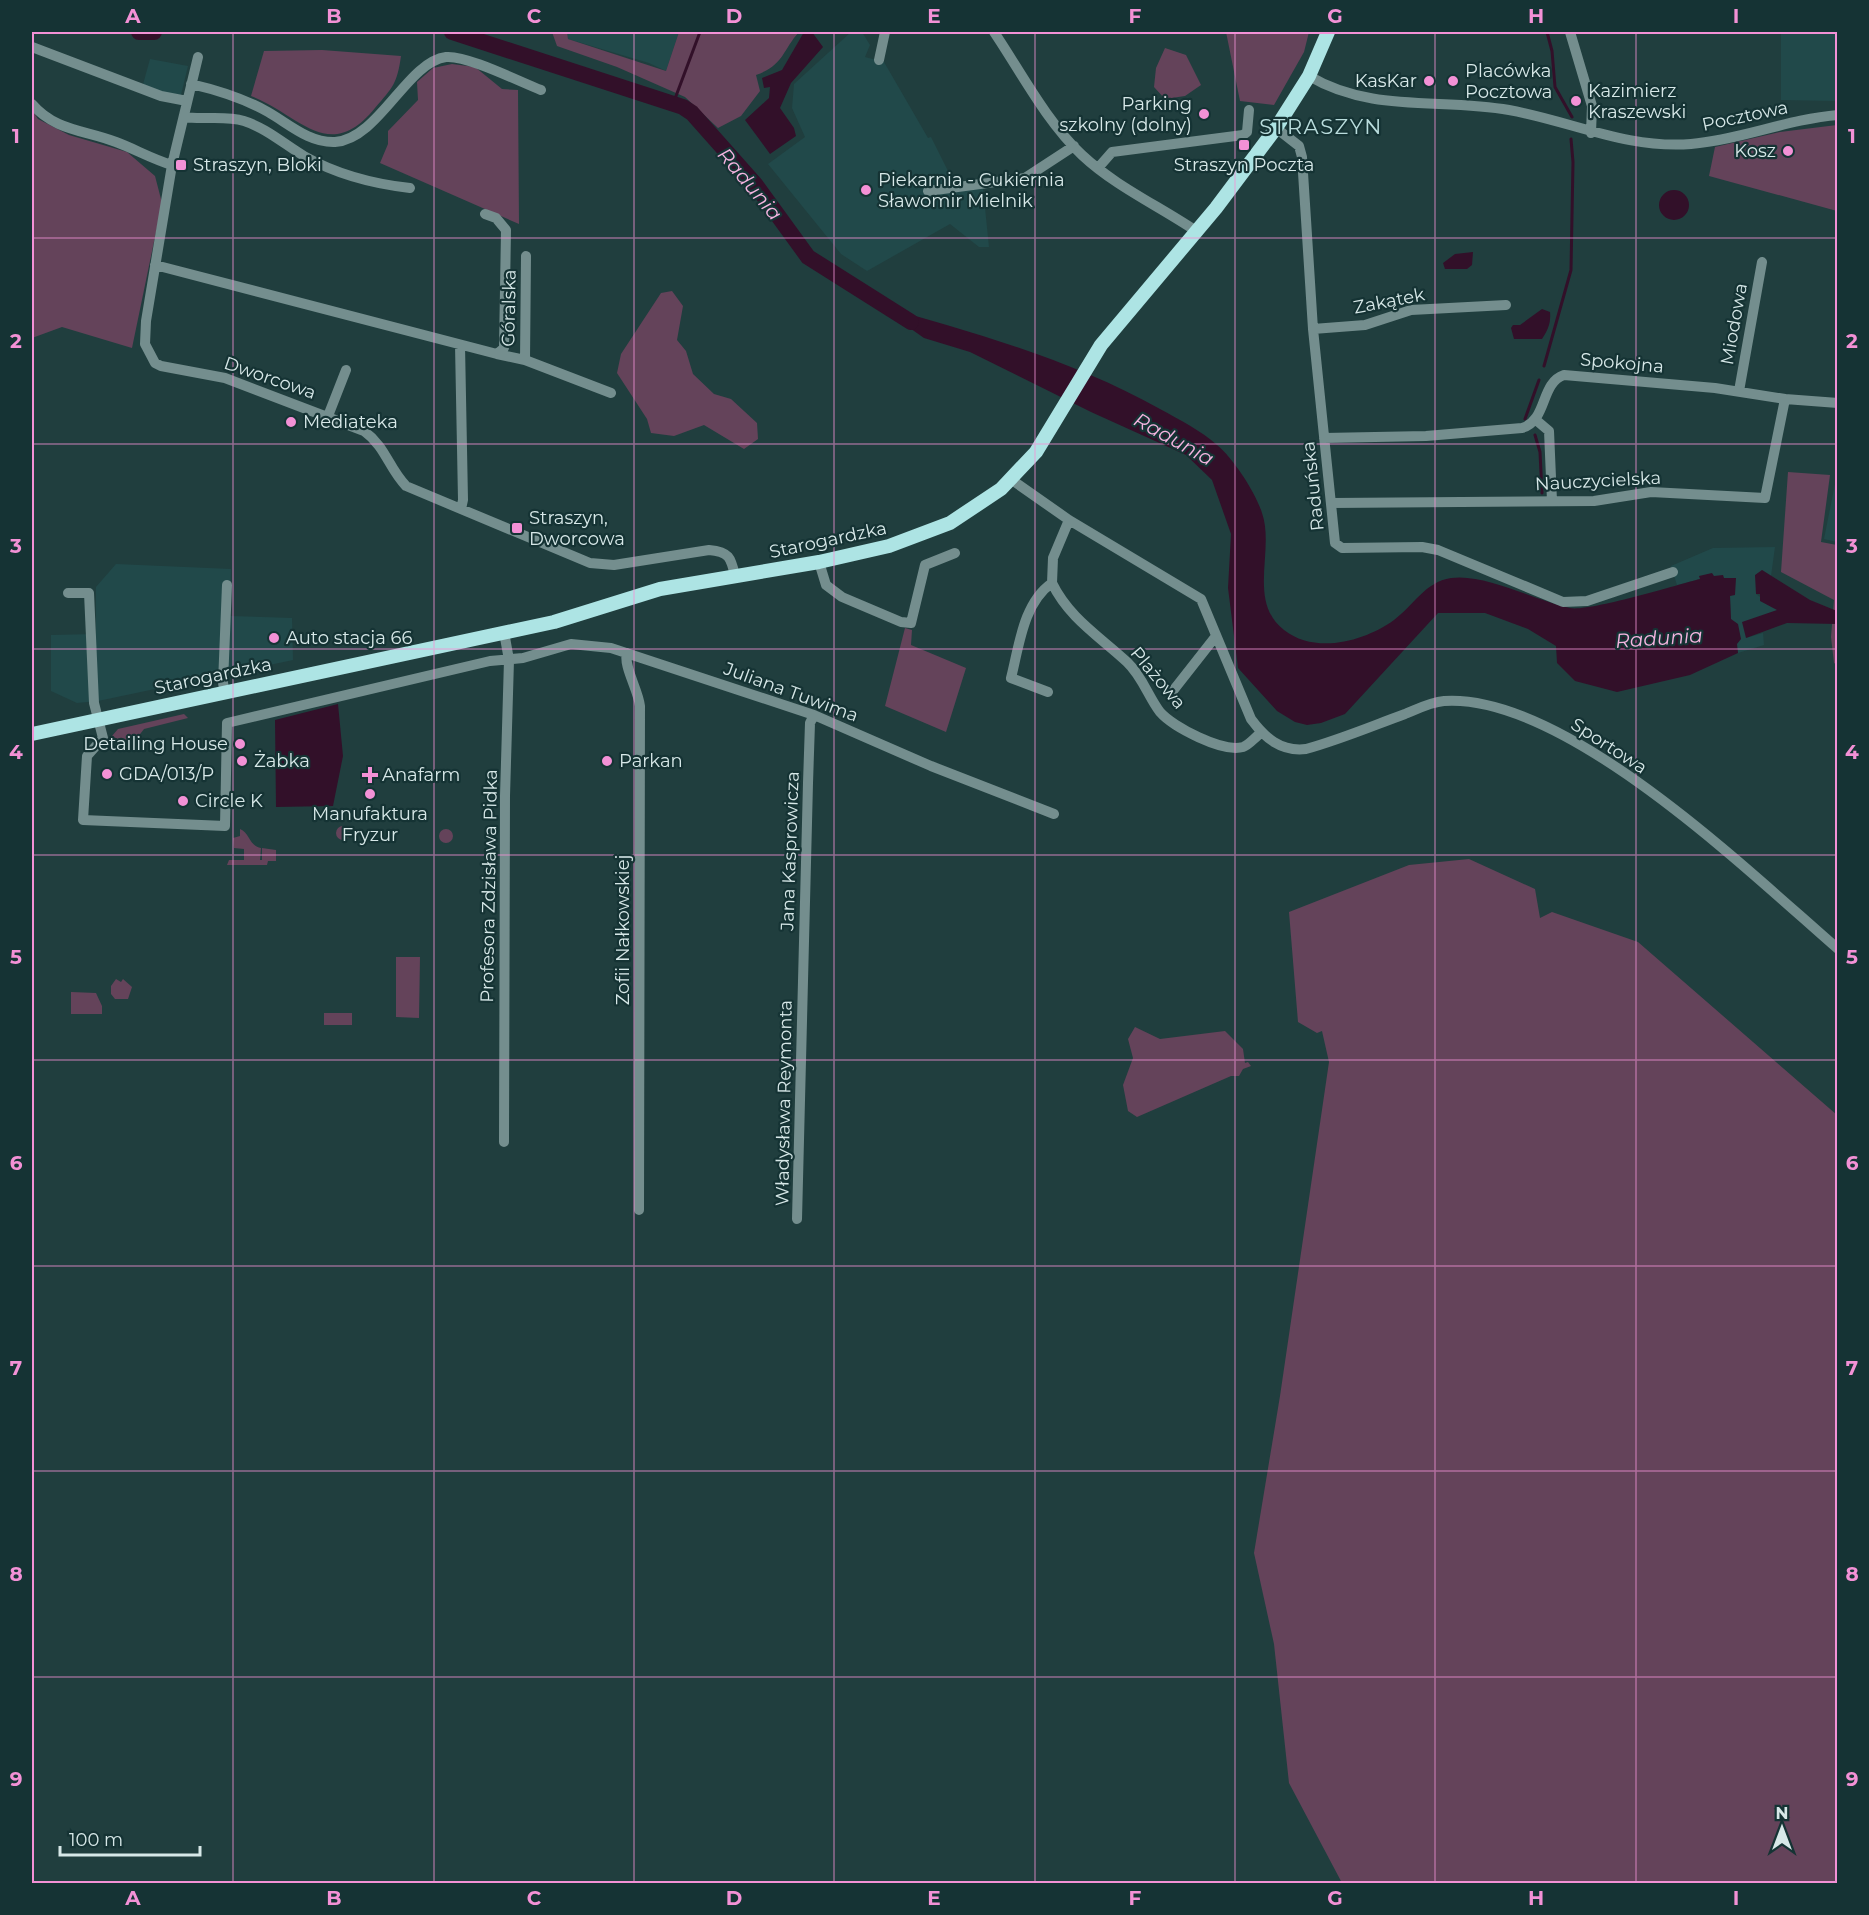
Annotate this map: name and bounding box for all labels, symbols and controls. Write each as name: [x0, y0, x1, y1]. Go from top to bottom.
text: A: [124, 4, 141, 28]
text: B: [326, 4, 342, 28]
text: C: [527, 4, 542, 28]
text: D: [726, 4, 742, 28]
text: E: [927, 4, 941, 28]
text: F: [1129, 4, 1142, 28]
text: G: [1327, 4, 1343, 28]
text: H: [1528, 4, 1544, 28]
text: I: [1733, 4, 1739, 28]
place label: Placówka Pocztowa: [1465, 60, 1552, 103]
place label: KasKar: [1355, 70, 1417, 92]
marker: KasKar: [1422, 74, 1436, 88]
marker: Placówka Pocztowa: [1446, 74, 1460, 88]
place label: Kazimierz Kraszewski: [1588, 80, 1686, 123]
place label: Parking szkolny (dolny): [1059, 93, 1192, 136]
marker: Kazimierz Kraszewski: [1569, 94, 1583, 108]
street label: Pocztowa: [1700, 96, 1790, 136]
marker: Parking szkolny (dolny): [1197, 107, 1211, 121]
district label: STRASZYN: [1259, 114, 1383, 139]
text: 1: [12, 124, 20, 148]
text: 1: [1848, 124, 1856, 148]
marker: Straszyn Poczta: [1237, 138, 1251, 152]
place label: Kosz: [1734, 140, 1776, 162]
water label: Radunia: [713, 143, 787, 225]
marker: Kosz: [1781, 144, 1795, 158]
place label: Straszyn, Bloki: [193, 154, 322, 176]
place label: Straszyn Poczta: [1174, 154, 1314, 176]
marker: Straszyn, Bloki: [174, 158, 188, 172]
place label: Piekarnia - Cukiernia Sławomir Mielnik: [878, 169, 1065, 212]
marker: Piekarnia - Cukiernia Sławomir Mielnik: [859, 183, 873, 197]
street label: Góralska: [497, 269, 521, 347]
street label: Miodowa: [1716, 281, 1752, 367]
street label: Zakątek: [1351, 283, 1427, 319]
text: 2: [10, 329, 22, 353]
text: 2: [1846, 329, 1858, 353]
street label: Spokojna: [1579, 348, 1665, 378]
street label: Dworcowa: [221, 352, 319, 404]
water label: Radunia: [1130, 407, 1218, 471]
place label: Mediateka: [303, 411, 398, 433]
marker: Mediateka: [284, 415, 298, 429]
street label: Raduńska: [1297, 440, 1329, 532]
street label: Nauczycielska: [1534, 467, 1662, 495]
place label: Straszyn, Dworcowa: [529, 507, 625, 550]
street label: Starogardzka: [767, 517, 889, 563]
marker: Straszyn, Dworcowa: [510, 521, 524, 535]
text: 3: [9, 534, 22, 558]
text: 3: [1845, 534, 1858, 558]
water label: Radunia: [1615, 623, 1703, 653]
place label: Auto stacja 66: [286, 627, 413, 649]
marker: Auto stacja 66: [267, 631, 281, 645]
street label: Plażowa: [1126, 642, 1190, 714]
street label: Starogardzka: [152, 653, 274, 699]
street label: Juliana Tuwima: [720, 657, 861, 727]
street label: Sportowa: [1567, 713, 1651, 779]
place label: Detailing House: [83, 733, 228, 755]
marker: Detailing House: [233, 737, 247, 751]
text: 4: [9, 740, 23, 764]
text: 4: [1845, 740, 1859, 764]
place label: Żabka: [254, 750, 310, 772]
place label: Parkan: [619, 750, 683, 772]
marker: Żabka: [235, 754, 249, 768]
marker: Parkan: [600, 754, 614, 768]
place label: GDA/013/P: [119, 763, 214, 785]
place label: Anafarm: [382, 764, 460, 786]
marker: GDA/013/P: [100, 767, 114, 781]
marker: Anafarm: [363, 768, 377, 782]
street label: Profesora Zdzisława Pidka: [476, 769, 502, 1003]
street label: Jana Kasprowicza: [776, 771, 804, 932]
marker: Manufaktura Fryzur: [363, 787, 377, 801]
place label: Circle K: [195, 790, 263, 812]
marker: Circle K: [176, 794, 190, 808]
place label: Manufaktura Fryzur: [312, 803, 428, 846]
street label: Zofii Nałkowskiej: [612, 855, 634, 1005]
text: 5: [10, 945, 22, 969]
text: 5: [1846, 945, 1858, 969]
street label: Władysława Reymonta: [771, 1000, 797, 1206]
text: 6: [10, 1151, 23, 1175]
text: 6: [1846, 1151, 1859, 1175]
text: 7: [10, 1356, 22, 1380]
text: 7: [1846, 1356, 1858, 1380]
text: 8: [9, 1562, 23, 1586]
text: 8: [1845, 1562, 1859, 1586]
text: 9: [10, 1767, 22, 1791]
text: 9: [1846, 1767, 1858, 1791]
north arrow: [1752, 1798, 1812, 1858]
text: N: [1776, 1804, 1788, 1823]
scale bar: [60, 1819, 200, 1857]
text: 100 m: [69, 1829, 123, 1851]
text: A: [124, 1886, 141, 1910]
text: B: [326, 1886, 342, 1910]
text: C: [527, 1886, 542, 1910]
text: D: [726, 1886, 742, 1910]
text: E: [927, 1886, 941, 1910]
text: F: [1129, 1886, 1142, 1910]
text: G: [1327, 1886, 1343, 1910]
text: H: [1528, 1886, 1544, 1910]
text: I: [1733, 1886, 1739, 1910]

